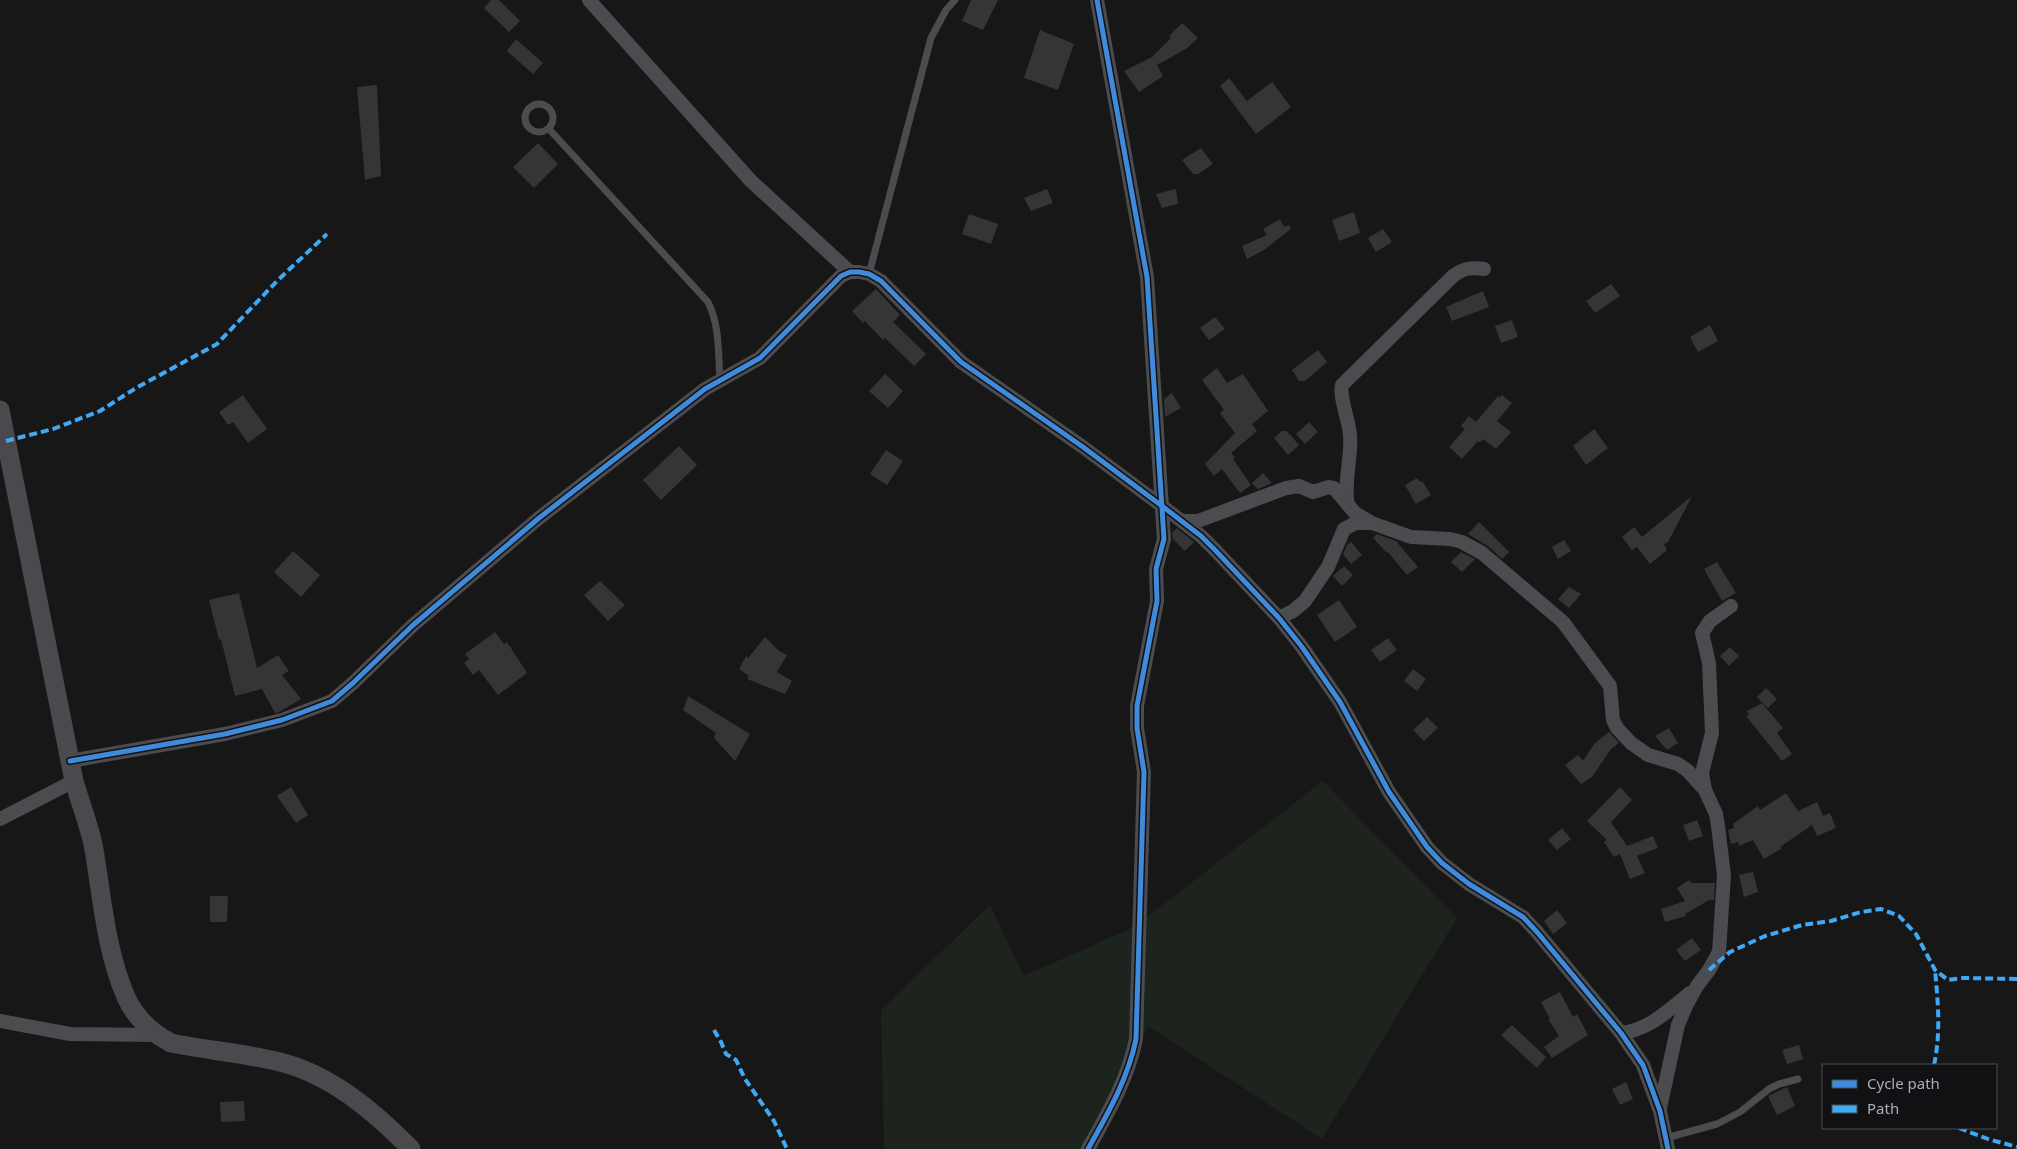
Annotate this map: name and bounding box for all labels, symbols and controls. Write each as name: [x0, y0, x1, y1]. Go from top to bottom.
legend: [1822, 1064, 1997, 1129]
text: Cycle path: [1867, 1073, 1940, 1093]
text: Path: [1867, 1098, 1899, 1118]

